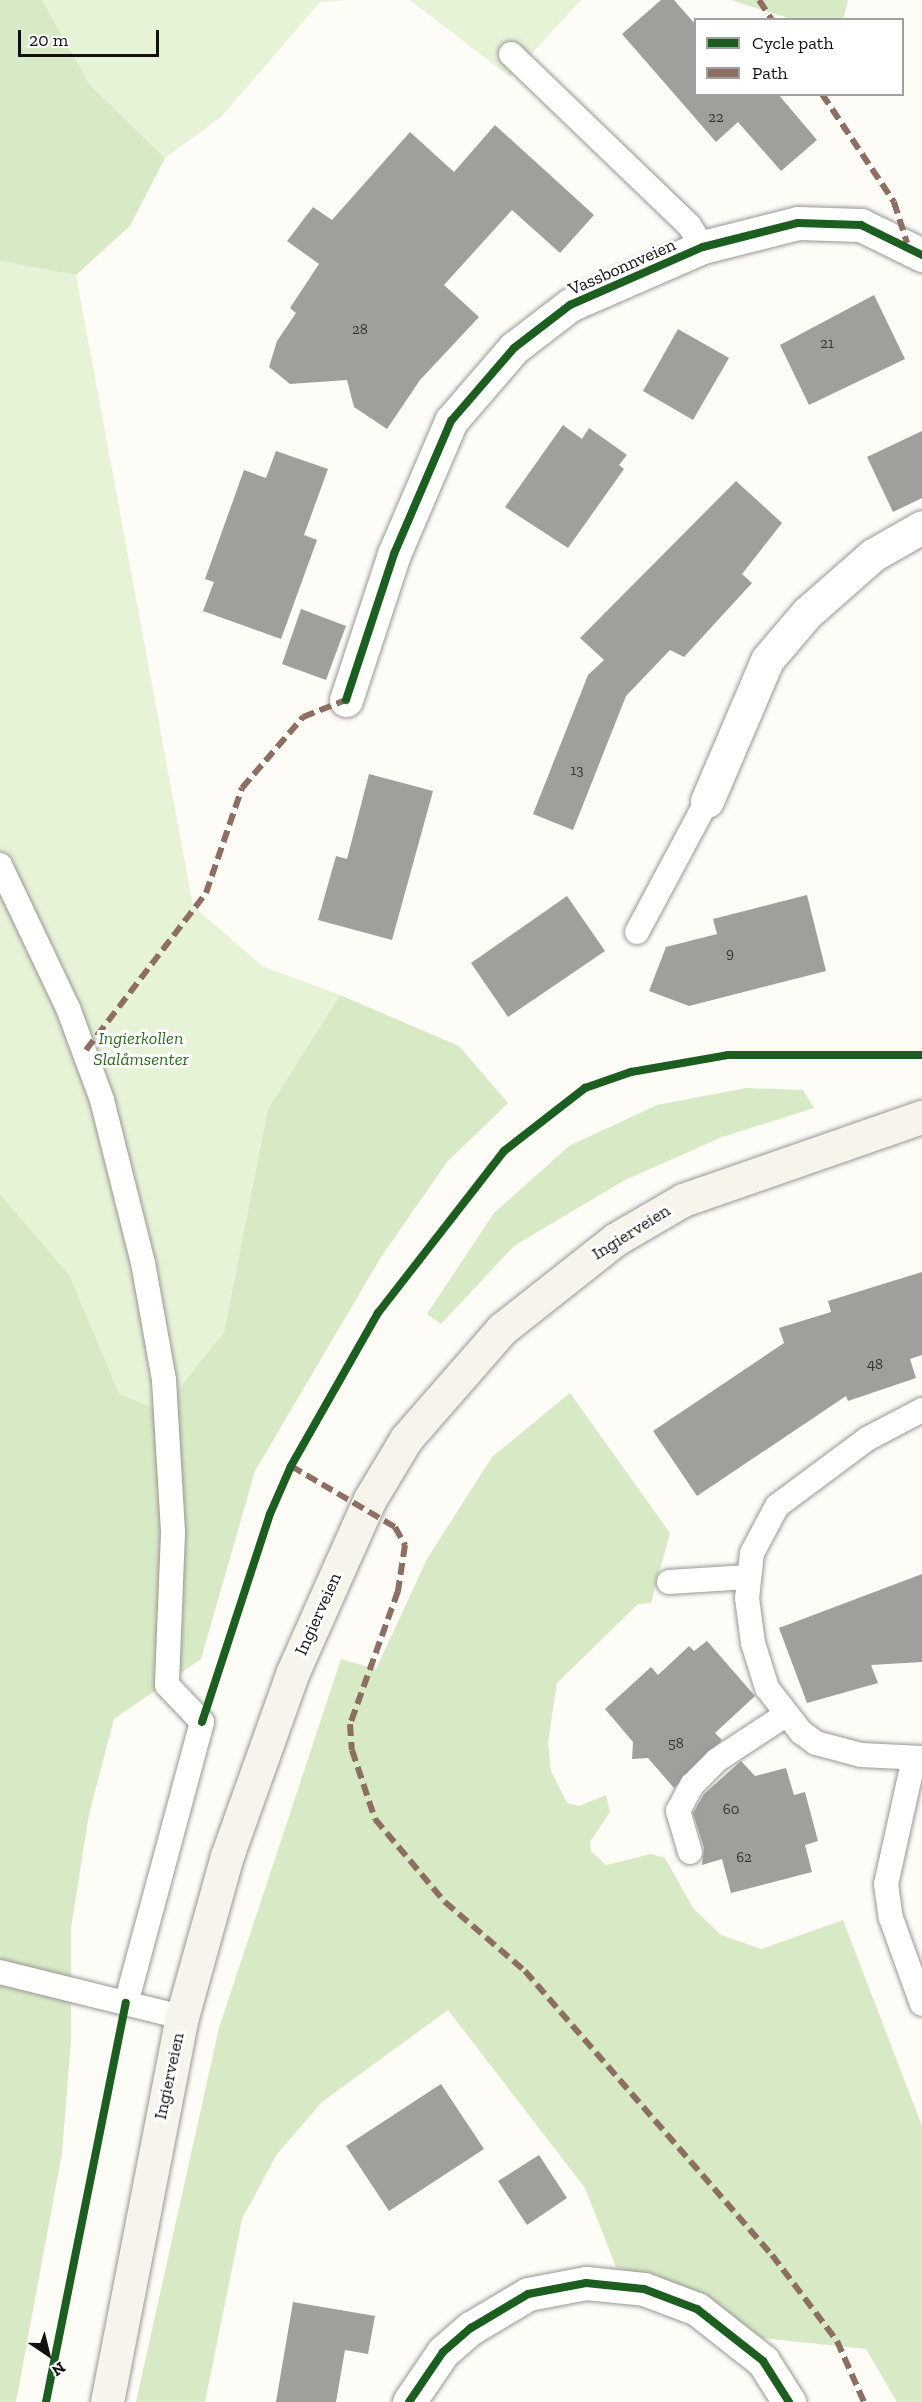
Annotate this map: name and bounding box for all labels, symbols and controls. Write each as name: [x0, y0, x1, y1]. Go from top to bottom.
scale bar: [21, 18, 162, 56]
legend: [694, 18, 904, 96]
text: 20 m: [29, 29, 68, 51]
text: Cycle path: [752, 32, 834, 54]
text: Path: [752, 62, 788, 84]
house number: 22: [708, 109, 724, 127]
street label: Vassbonnveien: [565, 234, 679, 300]
house number: 28: [352, 321, 368, 339]
house number: 21: [820, 335, 834, 353]
house number: 13: [570, 762, 584, 780]
house number: 9: [726, 945, 734, 963]
park label: Ingierkollen Slalåmsenter: [93, 1028, 189, 1070]
street label: Ingierveien: [588, 1199, 674, 1265]
house number: 48: [867, 1356, 883, 1374]
street label: Ingierveien: [290, 1569, 346, 1659]
house number: 58: [668, 1735, 684, 1753]
house number: 60: [723, 1801, 739, 1819]
house number: 62: [736, 1849, 752, 1867]
street label: Ingierveien: [149, 2031, 189, 2121]
north arrow: [18, 2324, 78, 2384]
text: N: [48, 2358, 69, 2380]

